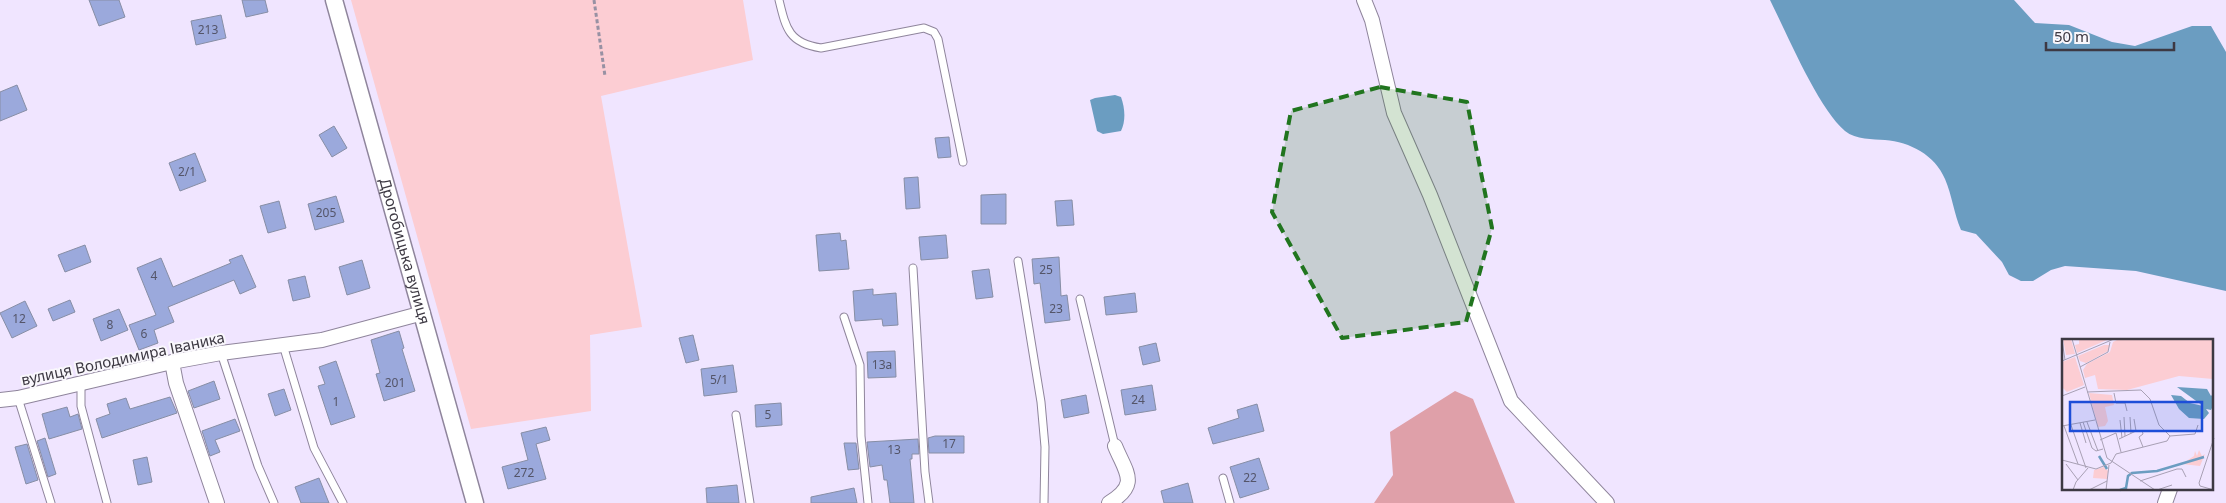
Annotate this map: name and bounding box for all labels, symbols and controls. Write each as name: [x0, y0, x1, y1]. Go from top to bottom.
scale bar: [2046, 20, 2174, 52]
house number: 213: [198, 21, 218, 38]
text: 50 m: [2054, 26, 2089, 46]
house number: 2/1: [178, 163, 196, 180]
street label: Дрогобицька вулиця: [375, 176, 435, 326]
house number: 205: [316, 204, 336, 221]
house number: 25: [1039, 261, 1053, 278]
house number: 4: [151, 267, 158, 284]
house number: 23: [1049, 300, 1063, 317]
house number: 12: [12, 310, 26, 327]
house number: 8: [107, 316, 114, 333]
house number: 6: [141, 325, 148, 342]
street label: вулиця Володимира Іваника: [19, 327, 226, 389]
inset map: [2062, 339, 2214, 490]
house number: 13а: [872, 356, 892, 373]
house number: 5/1: [710, 371, 728, 388]
house number: 201: [385, 374, 405, 391]
house number: 24: [1131, 391, 1145, 408]
house number: 1: [333, 393, 339, 410]
house number: 5: [765, 406, 772, 423]
house number: 17: [942, 435, 956, 452]
house number: 13: [887, 441, 901, 458]
house number: 272: [514, 464, 534, 481]
house number: 22: [1243, 469, 1257, 486]

